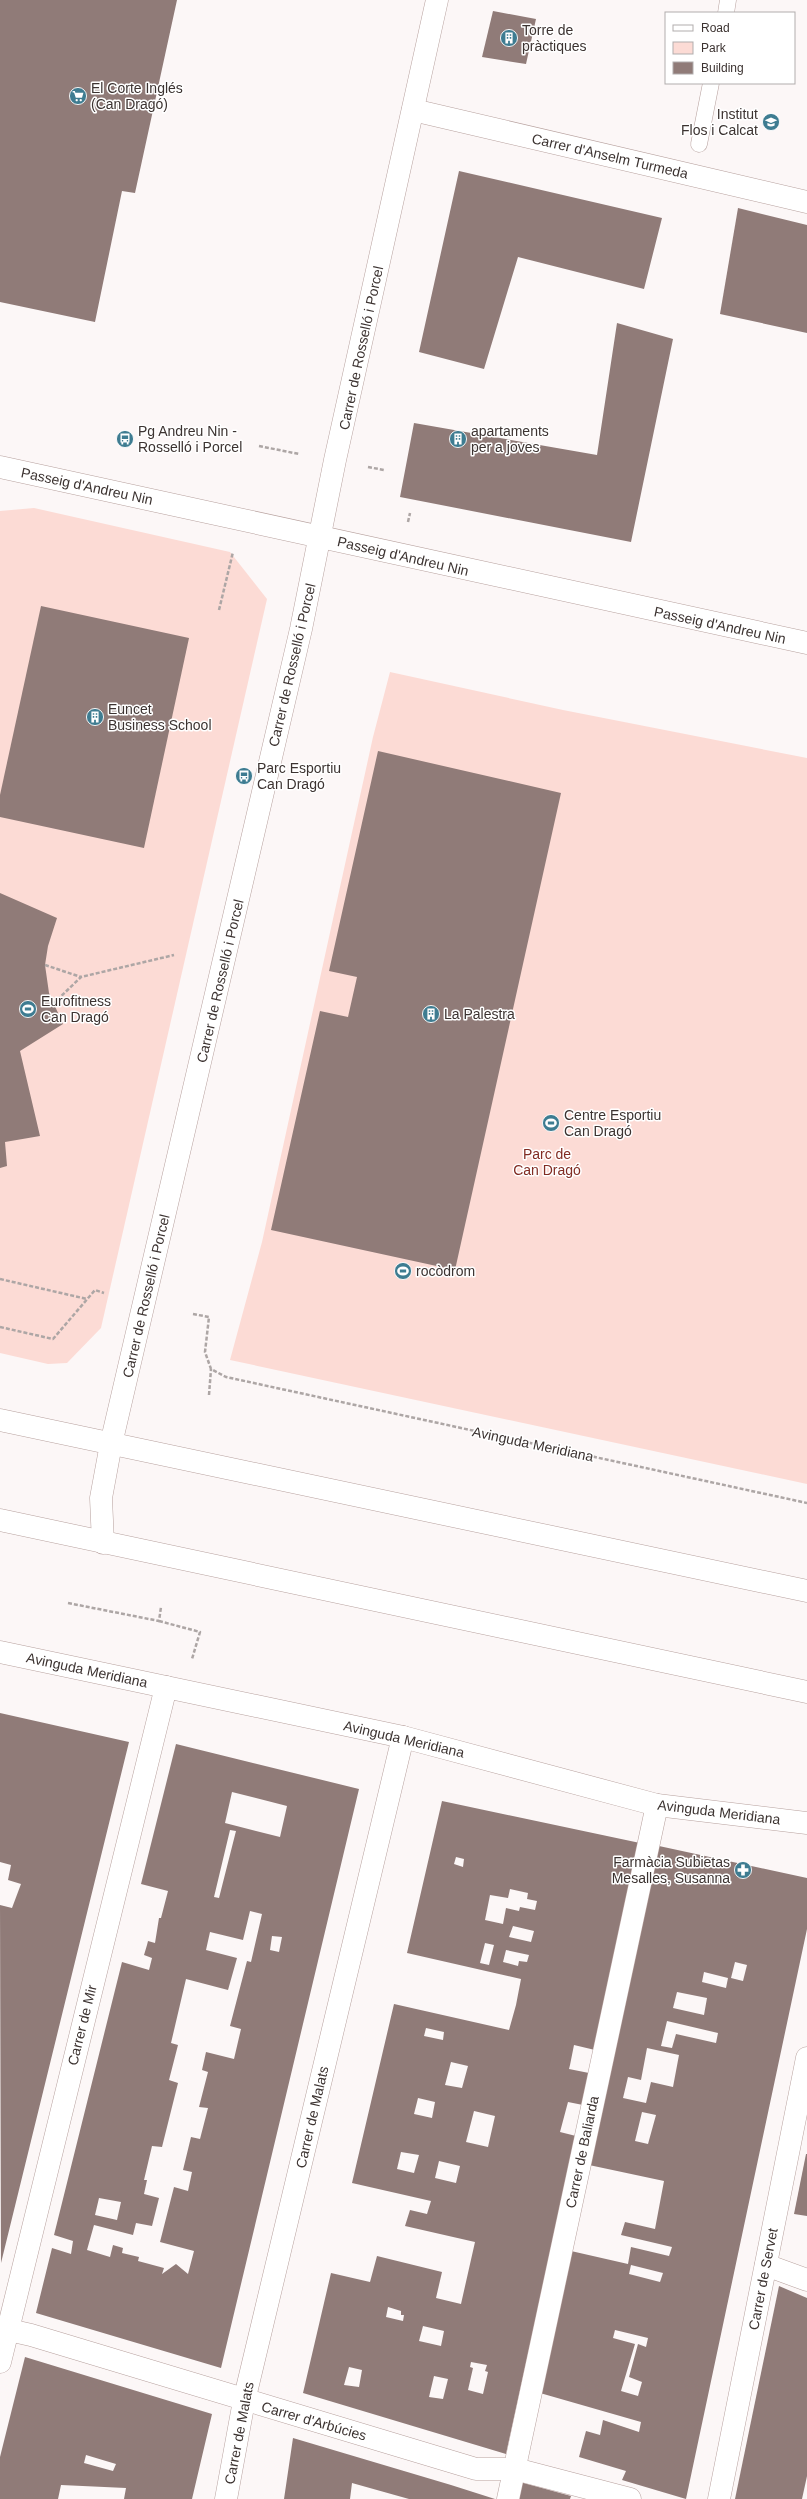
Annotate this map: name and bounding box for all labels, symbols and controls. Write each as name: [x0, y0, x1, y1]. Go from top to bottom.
legend: [665, 12, 795, 84]
text: Road: [701, 21, 730, 35]
place label: Torre de pràctiques: [522, 22, 587, 54]
building icon: Torre de pràctiques: [499, 28, 519, 48]
text: Park: [701, 41, 727, 55]
text: Building: [701, 61, 744, 75]
place label: El Corte Inglés (Can Dragó): [91, 80, 183, 112]
supermarket icon: El Corte Inglés (Can Dragó): [68, 86, 88, 106]
place label: Institut Flos i Calcat: [681, 106, 758, 138]
school or university icon: Institut Flos i Calcat: [761, 112, 781, 132]
street label: Carrer d'Anselm Turmeda: [530, 130, 690, 182]
street label: Carrer de Rosselló i Porcel: [336, 265, 386, 431]
place label: Pg Andreu Nin - Rosselló i Porcel: [138, 423, 242, 455]
place label: apartaments per a joves: [471, 423, 549, 455]
bus stop icon: Pg Andreu Nin - Rosselló i Porcel: [115, 429, 135, 449]
building icon: apartaments per a joves: [448, 429, 468, 449]
street label: Passeig d'Andreu Nin: [20, 464, 154, 508]
street label: Passeig d'Andreu Nin: [336, 533, 470, 579]
street label: Carrer de Rosselló i Porcel: [265, 582, 319, 748]
street label: Passeig d'Andreu Nin: [653, 603, 787, 647]
place label: Euncet Business School: [108, 701, 212, 733]
building icon: Euncet Business School: [85, 707, 105, 727]
place label: Parc Esportiu Can Dragó: [257, 760, 341, 792]
bus stop icon: Parc Esportiu Can Dragó: [234, 766, 254, 786]
street label: Carrer de Rosselló i Porcel: [193, 898, 247, 1064]
place label: Eurofitness Can Dragó: [41, 993, 111, 1025]
sports icon: Eurofitness Can Dragó: [18, 999, 38, 1019]
building icon: La Palestra: [421, 1004, 441, 1024]
place label: La Palestra: [444, 1006, 515, 1022]
place label: Centre Esportiu Can Dragó: [564, 1107, 661, 1139]
sports icon: Centre Esportiu Can Dragó: [541, 1113, 561, 1133]
park label: Parc de Can Dragó: [513, 1146, 581, 1178]
street label: Carrer de Rosselló i Porcel: [119, 1213, 173, 1379]
sports icon: rocòdrom: [393, 1261, 413, 1281]
place label: rocòdrom: [416, 1263, 475, 1279]
street label: Avinguda Meridiana: [471, 1423, 595, 1465]
street label: Avinguda Meridiana: [25, 1649, 149, 1691]
street label: Avinguda Meridiana: [342, 1717, 466, 1761]
street label: Avinguda Meridiana: [657, 1797, 781, 1827]
place label: Farmàcia Subietas Mesalles, Susanna: [612, 1854, 730, 1886]
pharmacy icon: Farmàcia Subietas Mesalles, Susanna: [733, 1860, 753, 1880]
street label: Carrer de Mir: [64, 1983, 100, 2067]
street label: Carrer de Malats: [292, 2064, 332, 2170]
street label: Carrer de Baliarda: [562, 2094, 602, 2210]
street label: Carrer de Servet: [745, 2227, 781, 2331]
street label: Carrer de Malats: [221, 2380, 257, 2486]
street label: Carrer d'Arbúcies: [260, 2398, 368, 2444]

